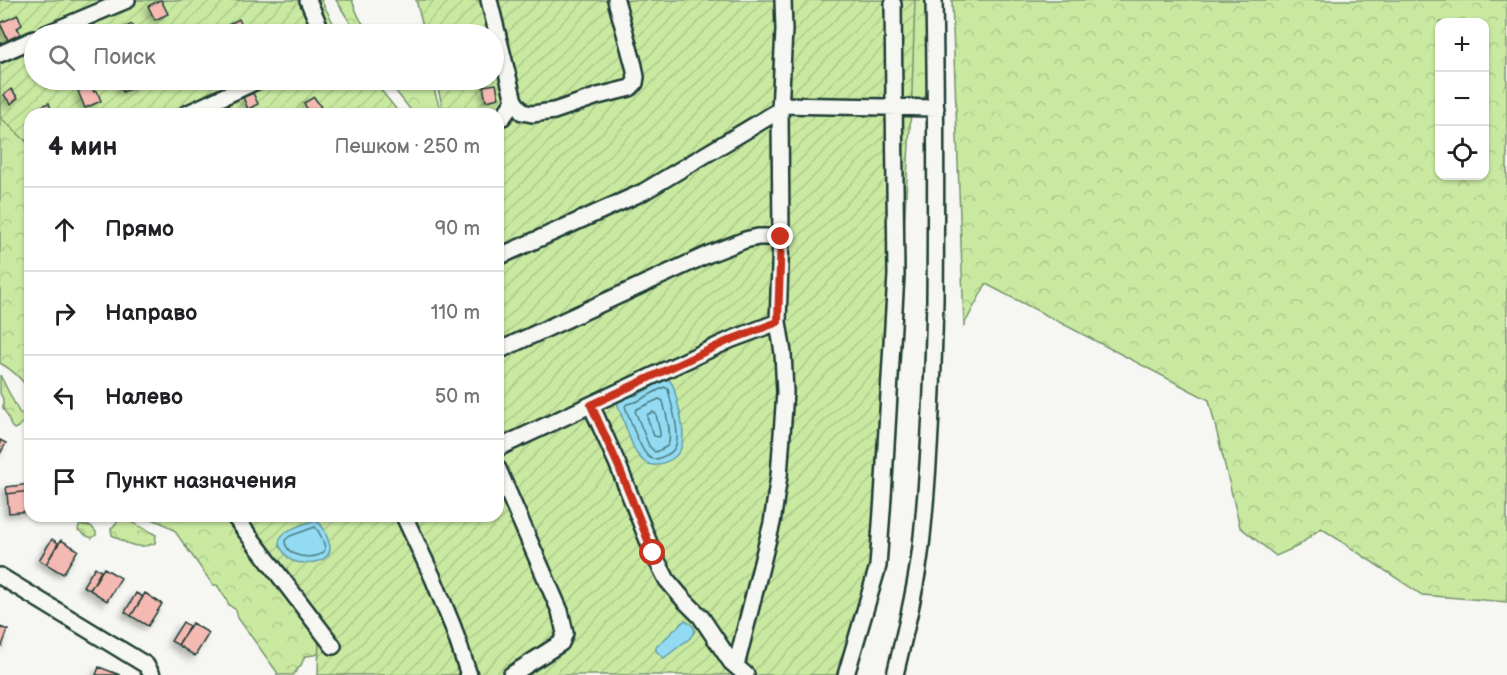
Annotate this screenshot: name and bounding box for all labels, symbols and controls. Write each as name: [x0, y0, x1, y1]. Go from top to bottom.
map controls: [1435, 18, 1489, 180]
button: +: [1435, 18, 1489, 72]
search box: [24, 24, 504, 90]
icon: search: [45, 41, 78, 74]
text: Поиск: [93, 44, 156, 71]
button: −: [1435, 72, 1489, 126]
button: locate: [1435, 126, 1489, 180]
text: 4 мин: [48, 132, 117, 163]
text: Пешком · 250 m: [335, 135, 480, 159]
icon: ahead: [48, 213, 81, 246]
text: Прямо: [105, 216, 174, 243]
text: 90 m: [435, 217, 480, 241]
route end: [767, 223, 793, 249]
icon: right: [48, 297, 81, 330]
text: Направо: [105, 300, 197, 327]
text: 110 m: [431, 301, 480, 325]
icon: left: [48, 381, 81, 414]
text: Налево: [105, 384, 183, 411]
text: 50 m: [435, 385, 480, 409]
icon: arrive: [48, 465, 81, 498]
text: Пункт назначения: [105, 468, 297, 495]
route start: [639, 539, 665, 565]

